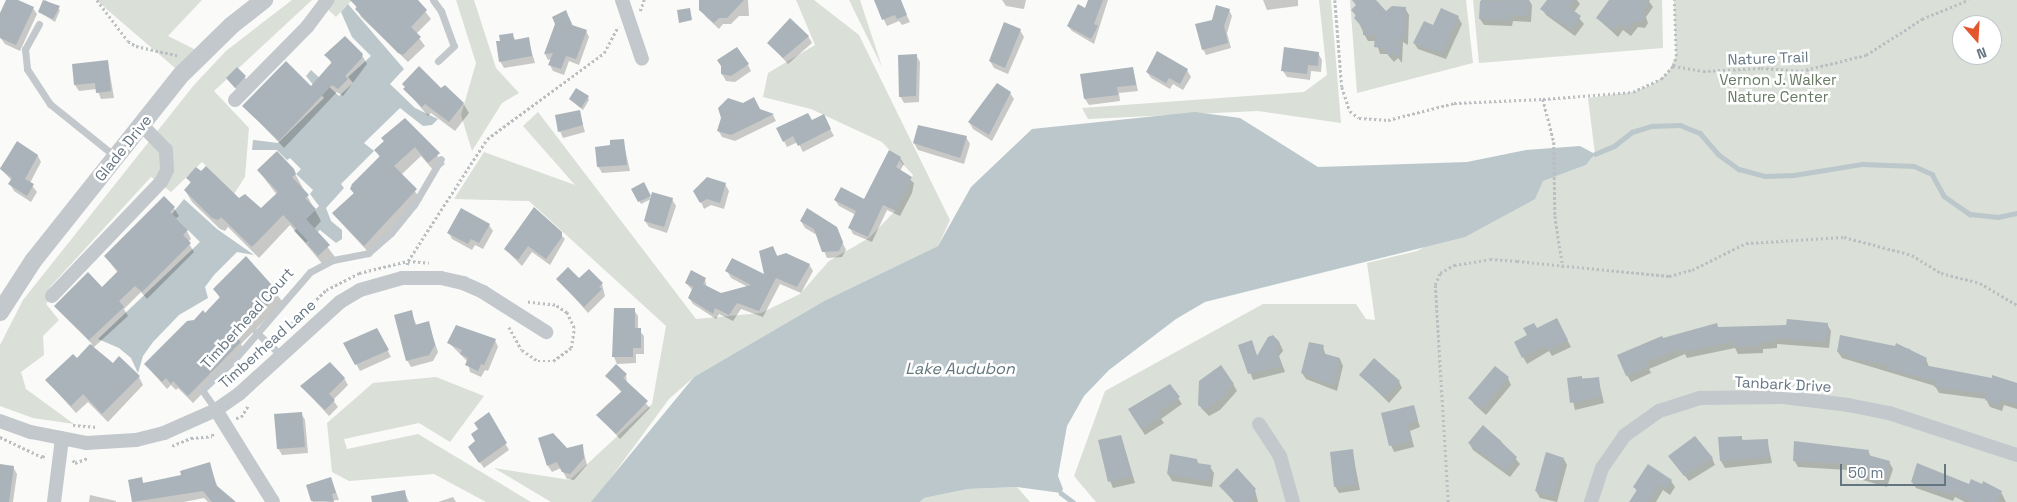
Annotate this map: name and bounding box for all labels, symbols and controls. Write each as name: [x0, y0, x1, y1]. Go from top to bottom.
north arrow: [1952, 15, 2002, 65]
text: N: [1974, 43, 1989, 63]
street label: Nature Trail: [1727, 48, 1809, 68]
park label: Vernon J. Walker Nature Center: [1719, 70, 1837, 105]
street label: Glade Drive: [91, 111, 155, 185]
street label: Timberhead Court: [197, 264, 297, 372]
street label: Timberhead Lane: [215, 296, 319, 392]
water label: Lake Audubon: [905, 359, 1015, 379]
street label: Tanbark Drive: [1734, 372, 1832, 396]
scale bar: [1842, 454, 1948, 486]
text: 50 m: [1848, 463, 1883, 482]

